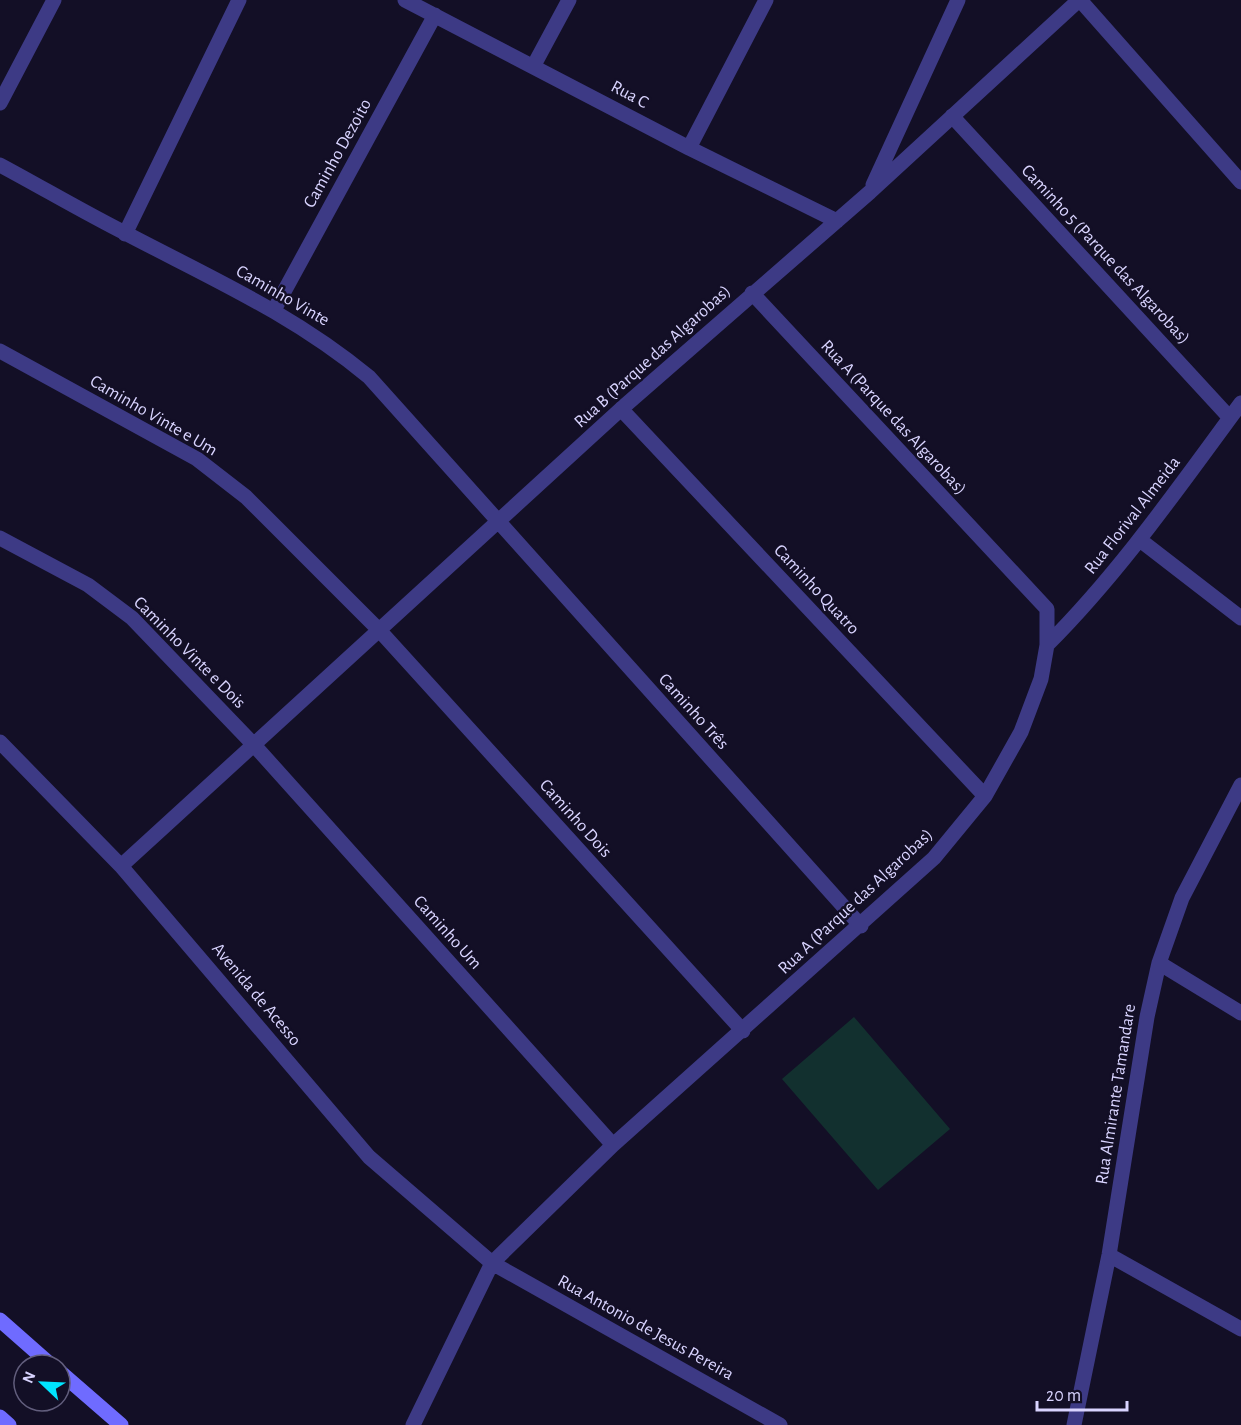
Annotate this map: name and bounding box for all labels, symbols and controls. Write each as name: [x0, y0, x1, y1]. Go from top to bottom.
street label: Rua C: [608, 78, 651, 112]
street label: Caminho Dezoito: [301, 96, 375, 211]
street label: Caminho 5 (Parque das Algarobas): [1018, 162, 1193, 348]
street label: Caminho Vinte: [233, 262, 332, 330]
street label: Rua B (Parque das Algarobas): [571, 282, 734, 432]
street label: Rua A (Parque das Algarobas): [817, 337, 969, 499]
street label: Caminho Vinte e Um: [87, 372, 220, 460]
street label: Rua Florival Almeida: [1081, 453, 1184, 578]
street label: Caminho Quatro: [770, 541, 863, 638]
street label: Caminho Vinte e Dois: [130, 593, 249, 712]
street label: Caminho Três: [655, 670, 732, 753]
street label: Caminho Dois: [536, 776, 615, 861]
street label: Rua A (Parque das Algarobas): [775, 826, 937, 978]
street label: Caminho Um: [410, 892, 485, 973]
street label: Avenida de Acesso: [208, 940, 304, 1050]
street label: Rua Almirante Tamandare: [1093, 1003, 1139, 1186]
street label: Rua Antonio de Jesus Pereira: [555, 1272, 737, 1384]
north arrow: [12, 1353, 72, 1413]
text: N: [20, 1369, 39, 1386]
scale bar: [1037, 1374, 1127, 1412]
text: 20 m: [1046, 1387, 1081, 1405]

